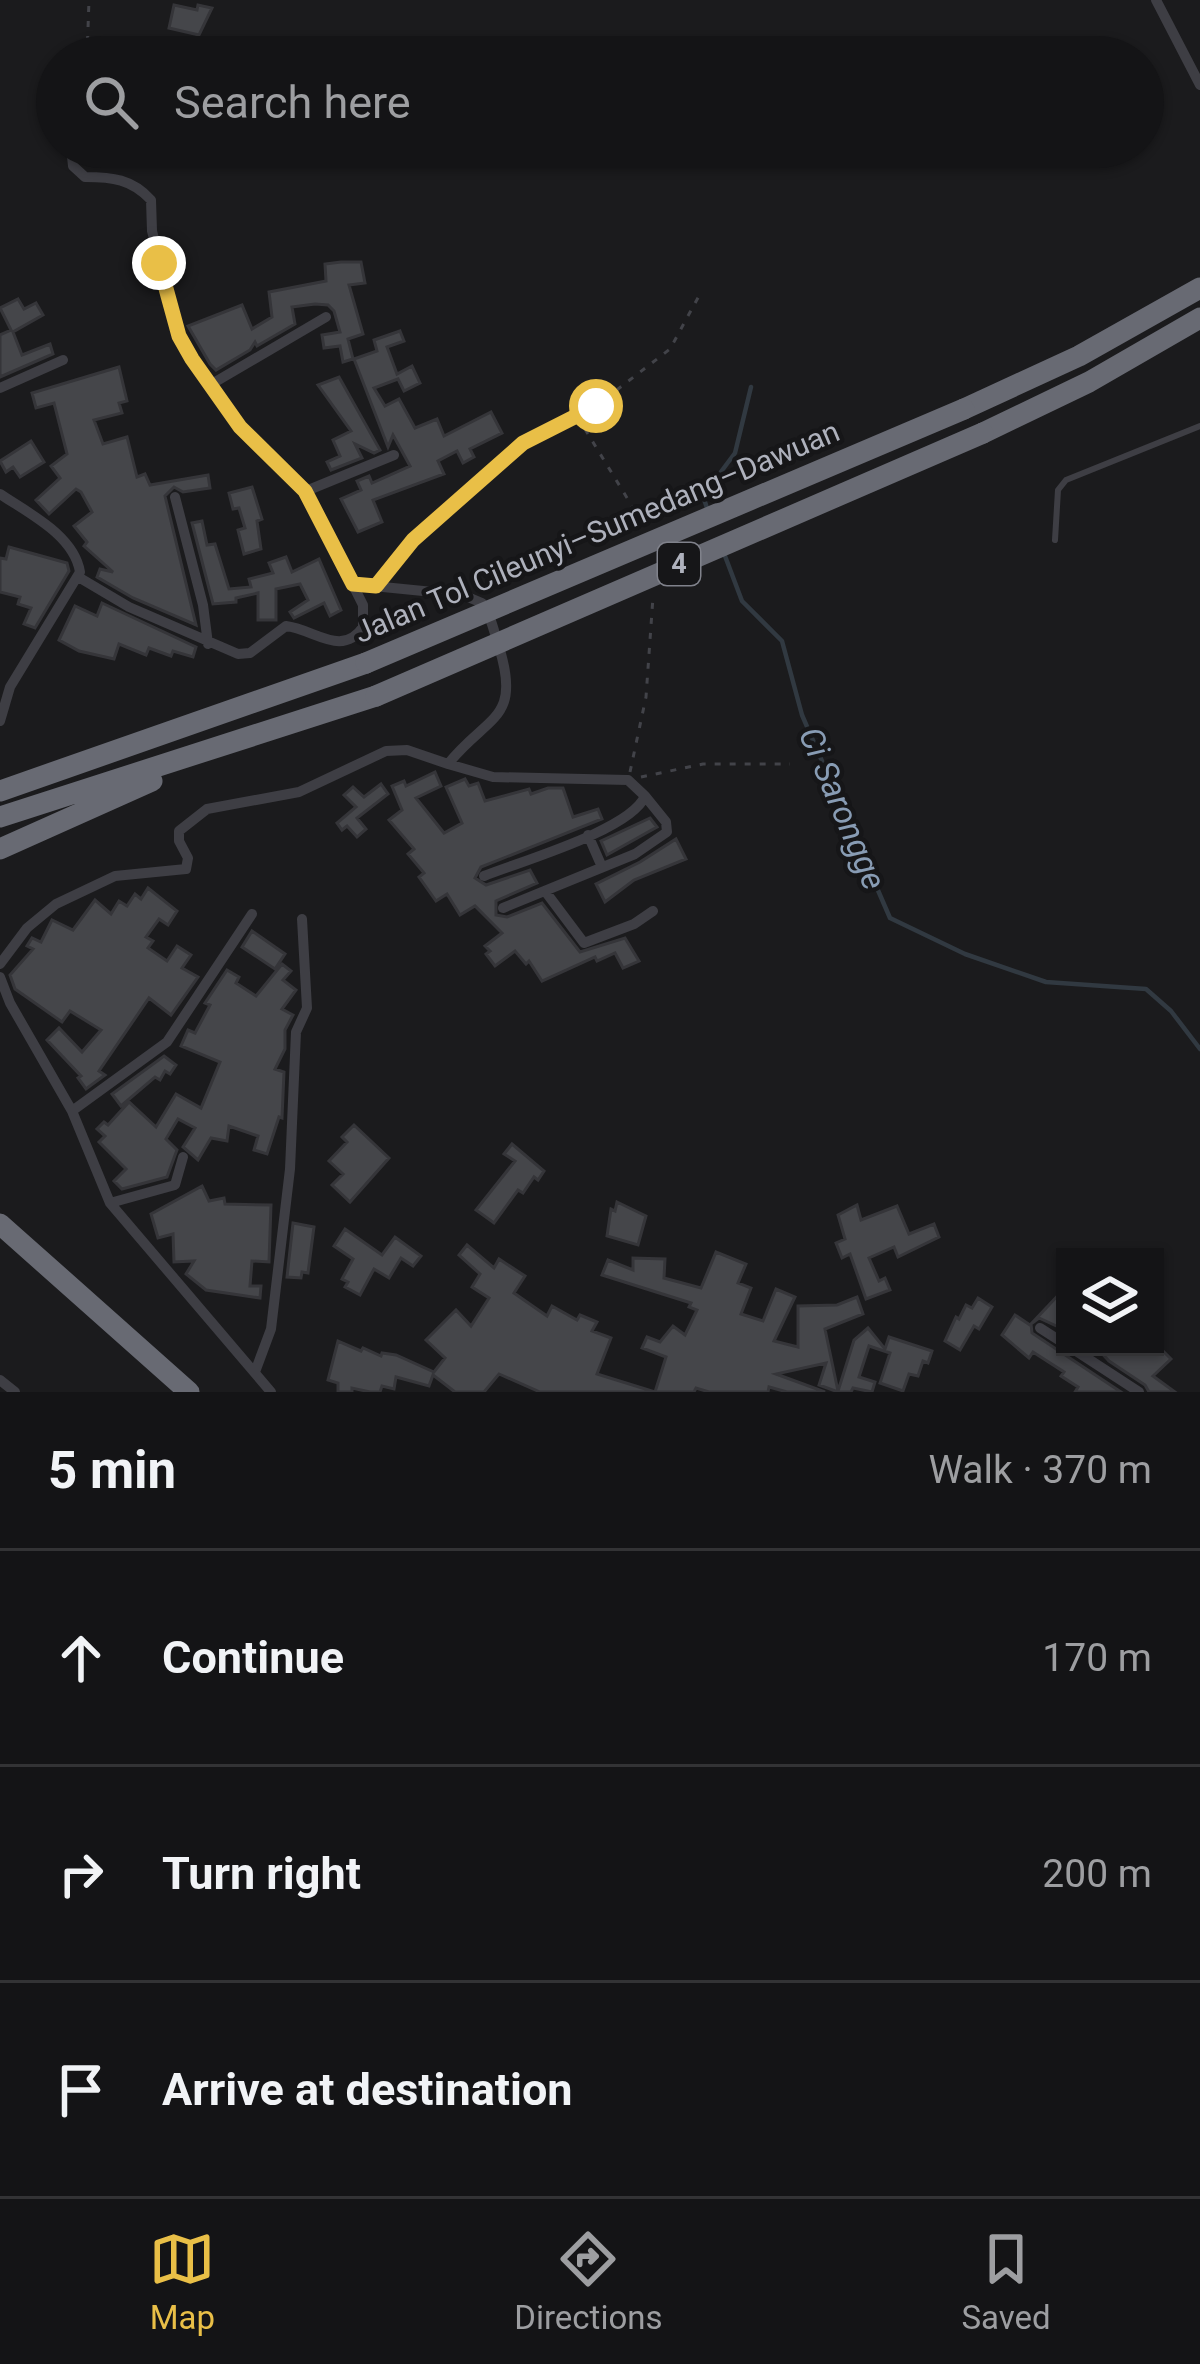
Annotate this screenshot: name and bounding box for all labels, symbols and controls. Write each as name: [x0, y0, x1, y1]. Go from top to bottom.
search box: [36, 36, 1164, 168]
icon: search: [78, 69, 144, 135]
text: Search here: [174, 76, 411, 129]
route end: [132, 236, 186, 290]
route start: [569, 379, 623, 433]
street label: Jalan Tol Cileunyi–Sumedang–Dawuan: [349, 413, 845, 650]
road number: 4: [658, 543, 700, 585]
water label: Ci Sarongge: [791, 721, 894, 895]
map controls: [1056, 1248, 1164, 1356]
button: layers: [1056, 1248, 1164, 1356]
text: 5 min: [48, 1441, 176, 1500]
text: Walk · 370 m: [928, 1447, 1152, 1493]
icon: ahead: [48, 1625, 114, 1691]
text: Continue: [162, 1631, 344, 1684]
text: 170 m: [1042, 1635, 1152, 1681]
icon: right: [48, 1841, 114, 1907]
text: Turn right: [162, 1847, 361, 1900]
text: 200 m: [1042, 1851, 1152, 1897]
icon: arrive: [48, 2057, 114, 2123]
text: Arrive at destination: [162, 2063, 573, 2116]
tab: Map: [149, 2226, 215, 2337]
tab: Directions: [514, 2226, 663, 2337]
tab: Saved: [961, 2226, 1051, 2337]

